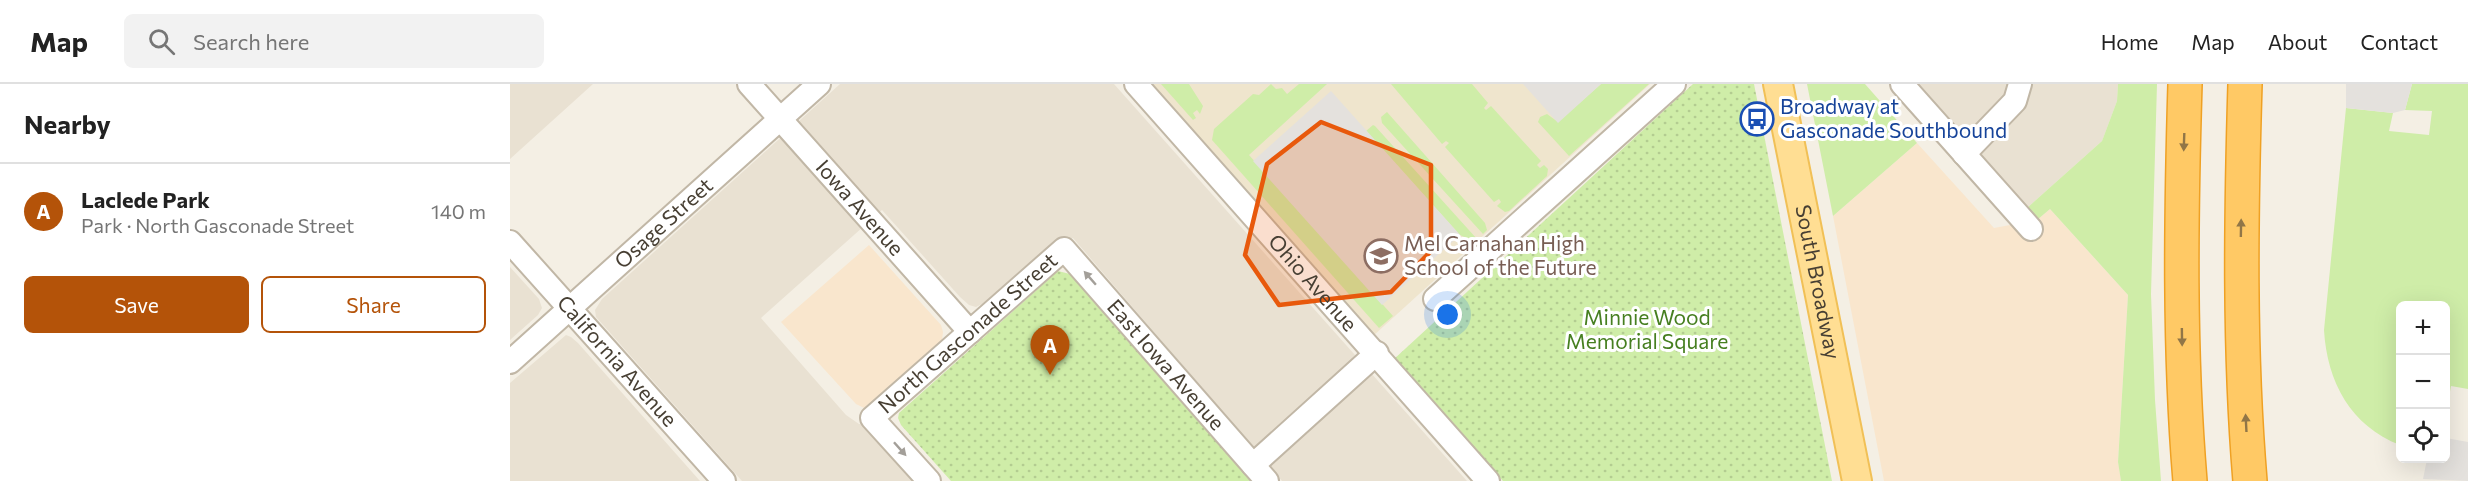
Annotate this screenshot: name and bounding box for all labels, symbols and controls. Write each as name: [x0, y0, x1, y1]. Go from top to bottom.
search box: [124, 14, 544, 68]
text: Map: [30, 24, 88, 58]
icon: search: [145, 25, 178, 58]
text: Search here: [193, 28, 309, 55]
text: Home: [2101, 29, 2158, 54]
text: Map: [2191, 29, 2235, 54]
text: About: [2268, 29, 2327, 54]
text: Contact: [2360, 29, 2438, 54]
place label: Broadway at Gasconade Southbound: [1780, 93, 2007, 142]
bus stop icon: Broadway at Gasconade Southbound: [1739, 101, 1775, 137]
text: Nearby: [24, 108, 111, 139]
one-way arrow: [2179, 133, 2188, 152]
street label: Iowa Avenue: [811, 154, 910, 260]
street label: Osage Street: [609, 172, 717, 273]
text: Laclede Park: [81, 186, 210, 213]
text: A: [36, 199, 51, 223]
text: 140 m: [431, 199, 486, 223]
street label: South Broadway: [1791, 202, 1846, 361]
text: Park · North Gasconade Street: [81, 213, 354, 237]
one-way arrow: [2236, 218, 2246, 237]
street label: Ohio Avenue: [1264, 228, 1363, 336]
place label: Mel Carnahan High School of the Future: [1404, 230, 1597, 279]
school or university icon: Mel Carnahan High School of the Future: [1363, 238, 1399, 274]
street label: North Gasconade Street: [873, 247, 1062, 418]
one-way arrow: [1083, 271, 1097, 286]
button: Save: [24, 276, 249, 333]
button: Share: [261, 276, 486, 333]
street label: California Avenue: [553, 290, 683, 431]
street label: East Iowa Avenue: [1103, 294, 1231, 435]
your location: [1433, 300, 1462, 329]
map controls: [2396, 301, 2450, 463]
button: +: [2396, 301, 2450, 355]
park label: Minnie Wood Memorial Square: [1566, 304, 1728, 353]
pin: A: [1030, 326, 1070, 375]
one-way arrow: [2177, 328, 2187, 347]
button: −: [2396, 355, 2450, 409]
button: locate: [2396, 409, 2450, 463]
one-way arrow: [2241, 413, 2250, 432]
one-way arrow: [893, 441, 906, 456]

